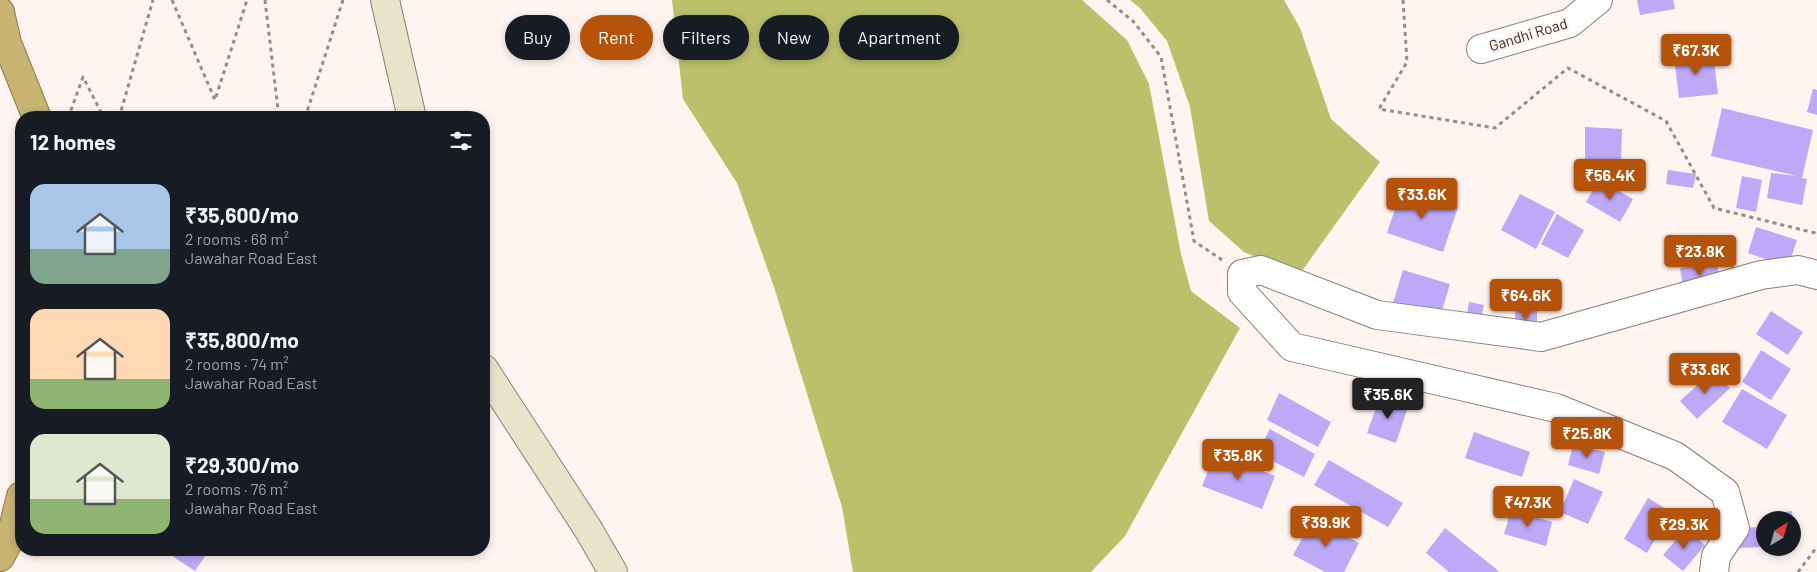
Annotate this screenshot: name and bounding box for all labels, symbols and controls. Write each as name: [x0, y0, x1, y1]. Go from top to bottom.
street label: Gandhi Road: [1487, 14, 1569, 54]
chip: Buy: [505, 15, 570, 60]
chip: Rent: [580, 15, 653, 60]
chip: Filters: [663, 15, 749, 60]
chip: New: [759, 15, 829, 60]
chip: Apartment: [839, 15, 959, 60]
pin: ₹67.3K: [1655, 34, 1737, 76]
text: ₹67.3K: [1672, 40, 1720, 59]
icon: filters: [447, 127, 475, 155]
text: 12 homes: [30, 129, 116, 154]
pin: ₹56.4K: [1569, 158, 1651, 201]
text: ₹56.4K: [1585, 165, 1635, 184]
pin: ₹33.6K: [1381, 178, 1463, 220]
text: ₹33.6K: [1397, 184, 1447, 203]
text: ₹35,600/mo: [185, 202, 299, 227]
icon: home: [70, 204, 130, 264]
text: 2 rooms · 68 m²: [185, 229, 289, 248]
pin: ₹23.8K: [1659, 234, 1741, 277]
text: ₹23.8K: [1675, 241, 1725, 260]
text: Jawahar Road East: [185, 248, 318, 267]
pin: ₹64.6K: [1485, 278, 1567, 321]
text: ₹64.6K: [1501, 285, 1551, 304]
text: ₹35,800/mo: [185, 327, 299, 352]
icon: home: [70, 329, 130, 389]
pin: ₹33.6K: [1664, 352, 1746, 395]
text: 2 rooms · 74 m²: [185, 354, 289, 373]
text: ₹33.6K: [1680, 359, 1730, 378]
text: Jawahar Road East: [185, 373, 318, 392]
pin: ₹35.6K: [1347, 378, 1429, 420]
text: ₹35.6K: [1363, 384, 1413, 403]
pin: ₹25.8K: [1546, 416, 1628, 459]
text: ₹25.8K: [1562, 423, 1612, 442]
pin: ₹35.8K: [1197, 438, 1279, 481]
text: ₹35.8K: [1213, 445, 1263, 464]
text: ₹29,300/mo: [185, 452, 299, 477]
icon: home: [70, 454, 130, 514]
text: 2 rooms · 76 m²: [185, 479, 288, 498]
pin: ₹47.3K: [1487, 486, 1569, 528]
text: ₹47.3K: [1504, 492, 1552, 511]
text: Jawahar Road East: [185, 498, 318, 517]
pin: ₹39.9K: [1285, 506, 1367, 548]
pin: ₹29.3K: [1643, 508, 1725, 550]
north arrow: [1756, 511, 1801, 556]
map controls: [1756, 511, 1801, 556]
text: ₹39.9K: [1301, 512, 1351, 531]
text: ₹29.3K: [1659, 514, 1709, 533]

